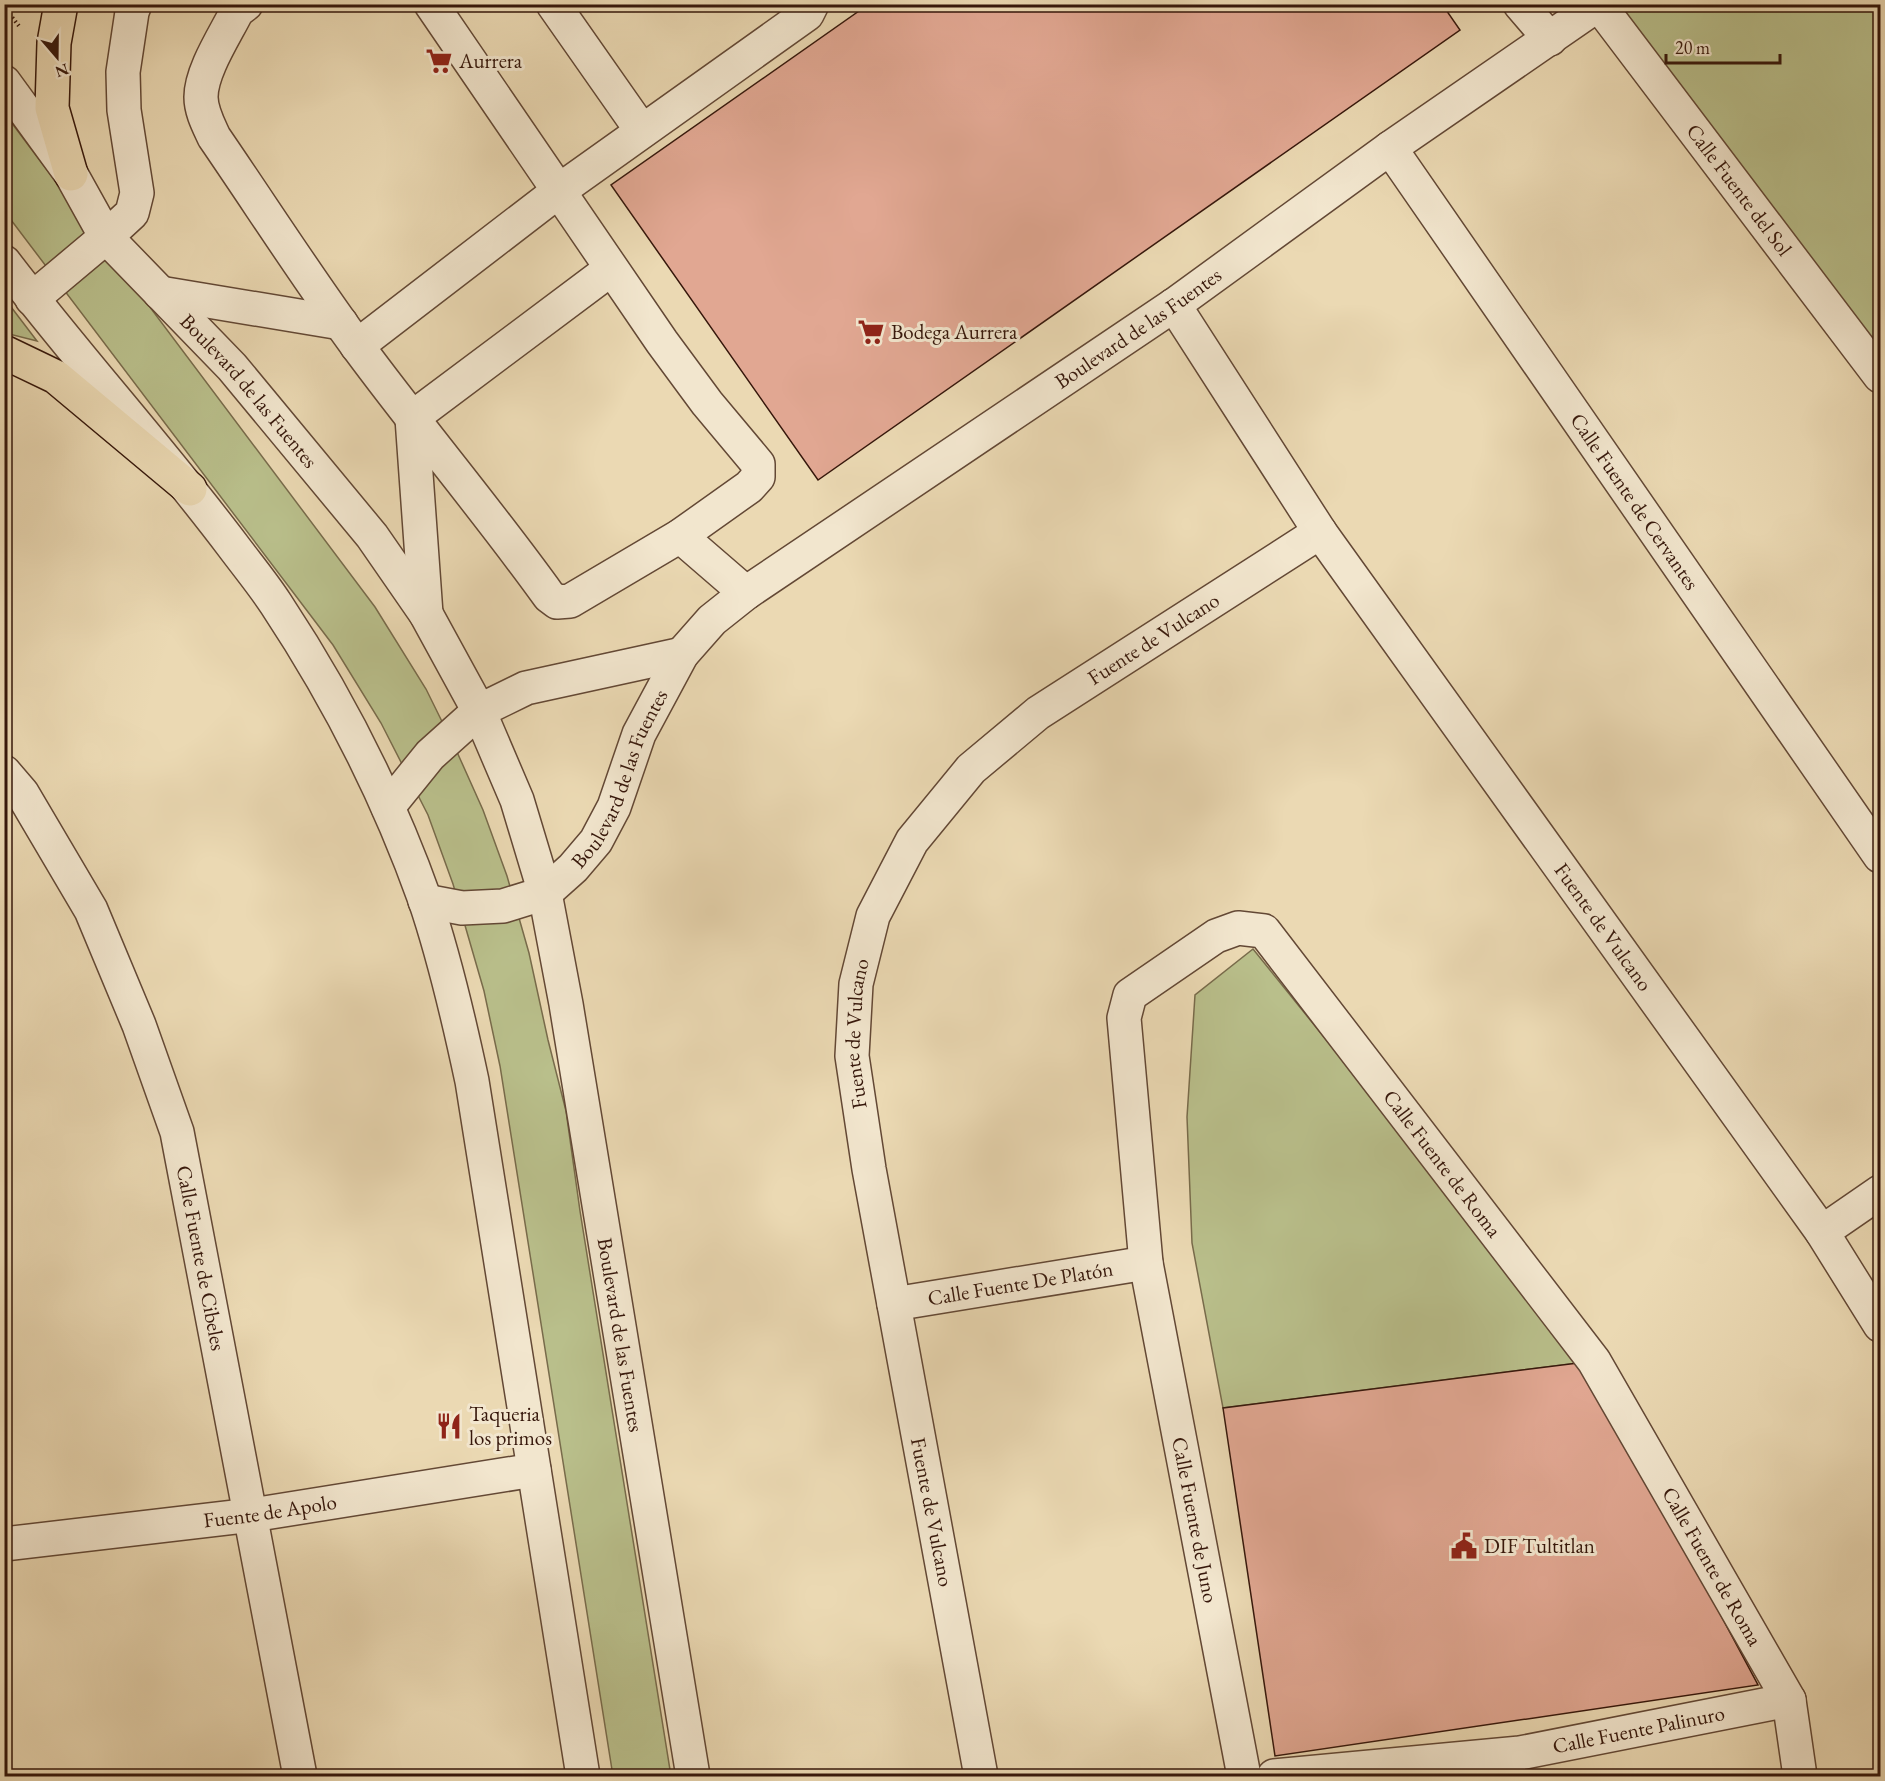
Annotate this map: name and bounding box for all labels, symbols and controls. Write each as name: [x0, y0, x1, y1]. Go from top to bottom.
north arrow: [27, 27, 87, 87]
scale bar: [1666, 27, 1780, 65]
text: 20 m: [1675, 36, 1710, 59]
supermarket icon: Aurrera: [424, 46, 454, 76]
place label: Aurrera: [458, 47, 523, 74]
text: N: [52, 59, 72, 83]
street label: Calle Fuente del Sol: [1681, 118, 1798, 261]
street label: Boulevard de las Fuentes: [1049, 261, 1227, 394]
street label: Boulevard de las Fuentes: [175, 308, 324, 473]
supermarket icon: Bodega Aurrera: [856, 317, 886, 347]
place label: Bodega Aurrera: [891, 318, 1018, 345]
street label: Calle Fuente de Cervantes: [1565, 408, 1706, 595]
street label: Fuente de Vulcano: [1082, 586, 1224, 691]
street label: Boulevard de las Fuentes: [565, 684, 674, 874]
street label: Fuente de Vulcano: [1549, 857, 1659, 996]
street label: Fuente de Vulcano: [838, 955, 875, 1111]
street label: Calle Fuente de Roma: [1378, 1084, 1508, 1243]
street label: Calle Fuente de Cibeles: [171, 1163, 233, 1353]
street label: Boulevard de las Fuentes: [592, 1236, 650, 1434]
street label: Calle Fuente De Platón: [926, 1255, 1115, 1311]
place label: Taqueria los primos: [469, 1400, 552, 1451]
restaurant icon: Taqueria los primos: [434, 1411, 464, 1441]
street label: Fuente de Vulcano: [905, 1435, 960, 1589]
street label: Calle Fuente de Juno: [1166, 1435, 1225, 1605]
street label: Calle Fuente de Roma: [1656, 1482, 1769, 1651]
street label: Fuente de Apolo: [202, 1488, 338, 1534]
public building icon: DIF Tultitlan: [1449, 1531, 1479, 1561]
place label: DIF Tultitlan: [1484, 1532, 1595, 1559]
street label: Calle Fuente Palinuro: [1550, 1699, 1727, 1759]

